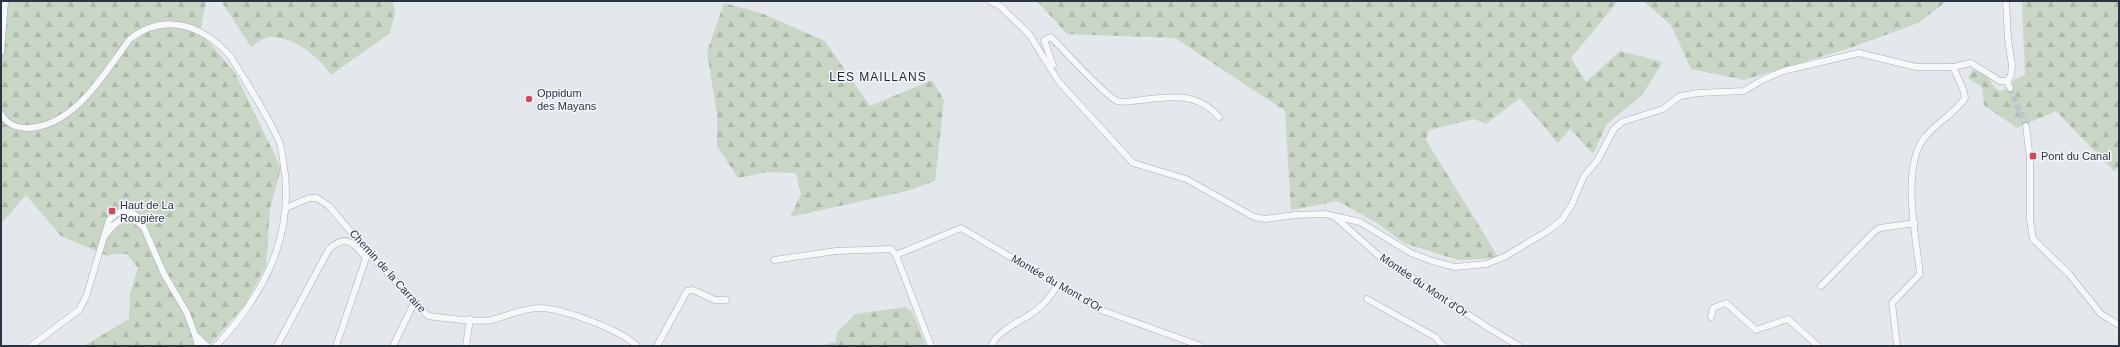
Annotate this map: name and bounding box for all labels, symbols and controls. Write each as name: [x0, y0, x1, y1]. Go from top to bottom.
district label: LES MAILLANS: [829, 70, 927, 84]
place label: Oppidum des Mayans: [537, 87, 597, 112]
marker: Oppidum des Mayans: [524, 94, 534, 104]
place label: Pont du Canal: [2041, 150, 2111, 162]
marker: Pont du Canal: [2028, 151, 2038, 161]
place label: Haut de La Rougière: [120, 199, 175, 224]
marker: Haut de La Rougière: [107, 206, 117, 216]
street label: Chemin de la Carraire: [348, 227, 428, 315]
street label: Montée du Mont d'Or: [1378, 251, 1470, 319]
street label: Montée du Mont d'Or: [1009, 252, 1105, 314]

